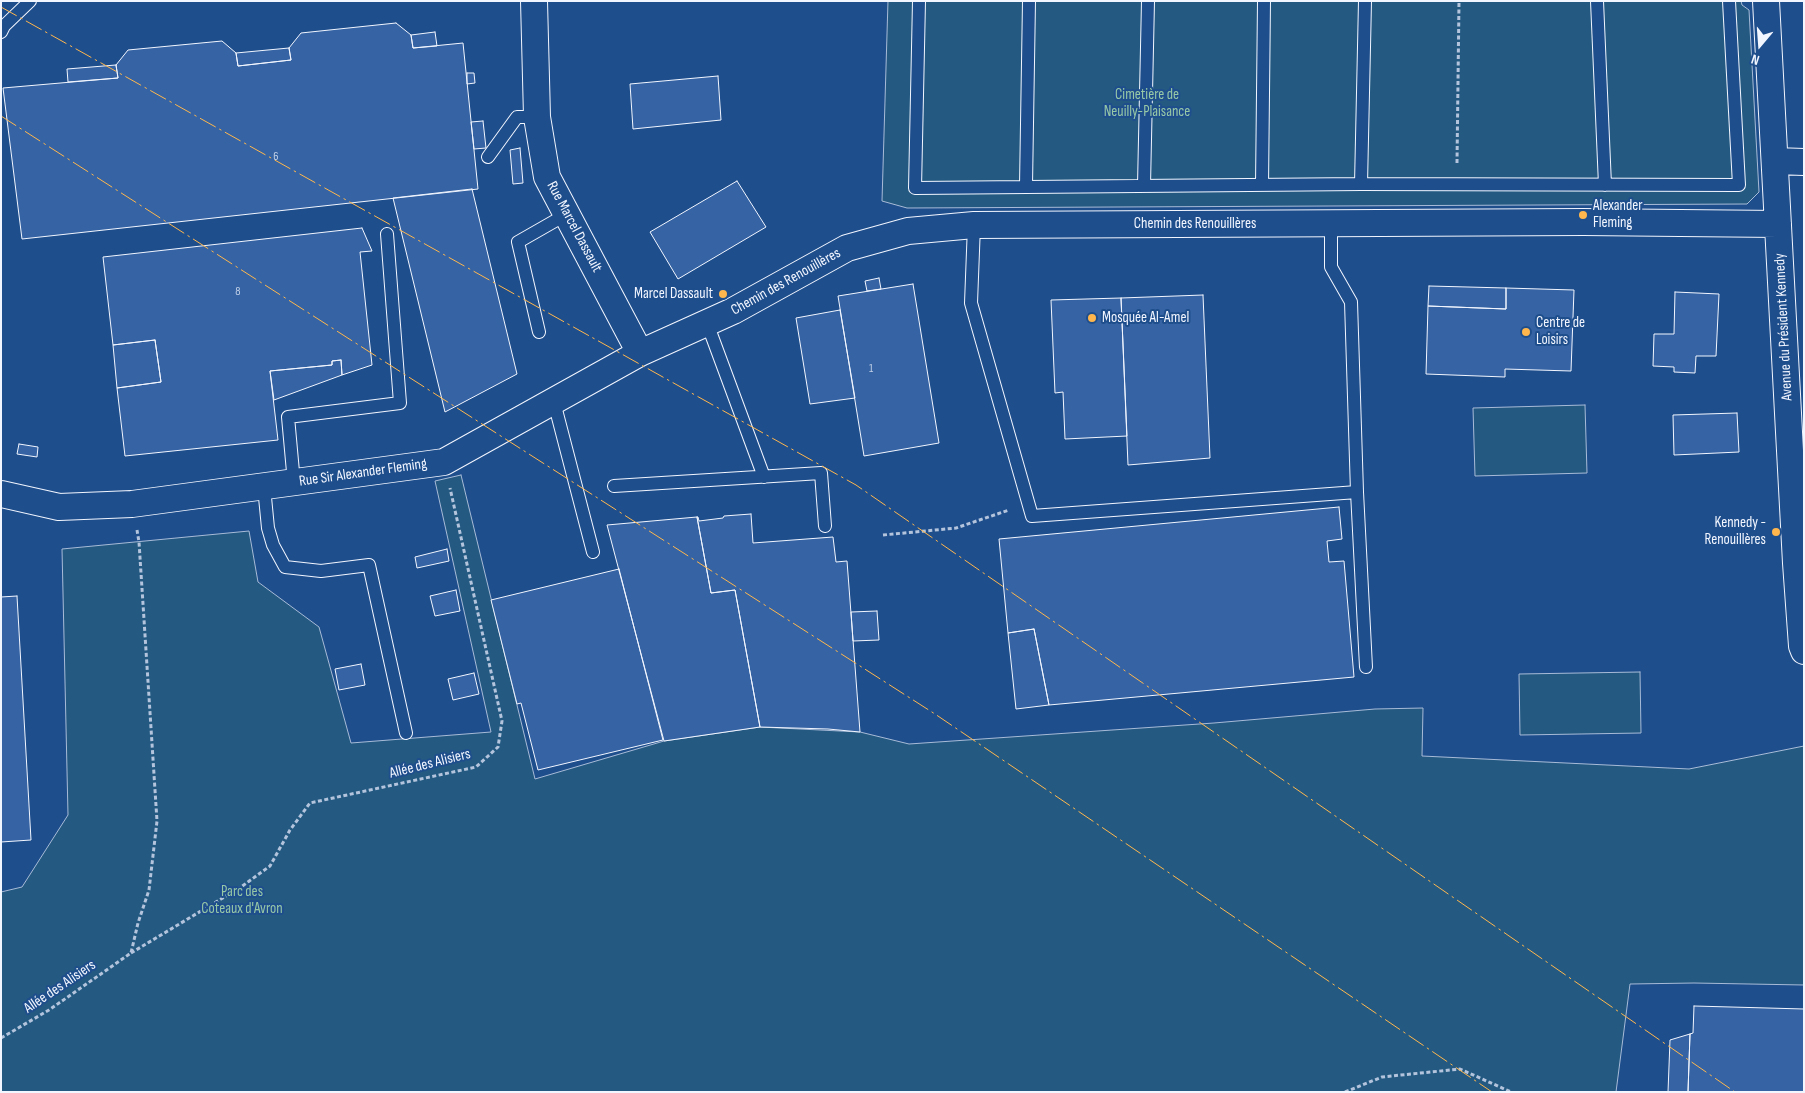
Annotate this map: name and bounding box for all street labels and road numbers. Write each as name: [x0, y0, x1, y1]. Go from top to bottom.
street label: Rue Marcel Dassault: [542, 178, 606, 276]
street label: Chemin des Renouillères: [1134, 215, 1256, 233]
street label: Chemin des Renouillères: [728, 244, 844, 320]
street label: Avenue du Président Kennedy: [1771, 253, 1797, 401]
street label: Rue Sir Alexander Fleming: [298, 455, 428, 491]
street label: Allée des Alisiers: [388, 745, 472, 783]
street label: Allée des Alisiers: [21, 956, 99, 1018]

